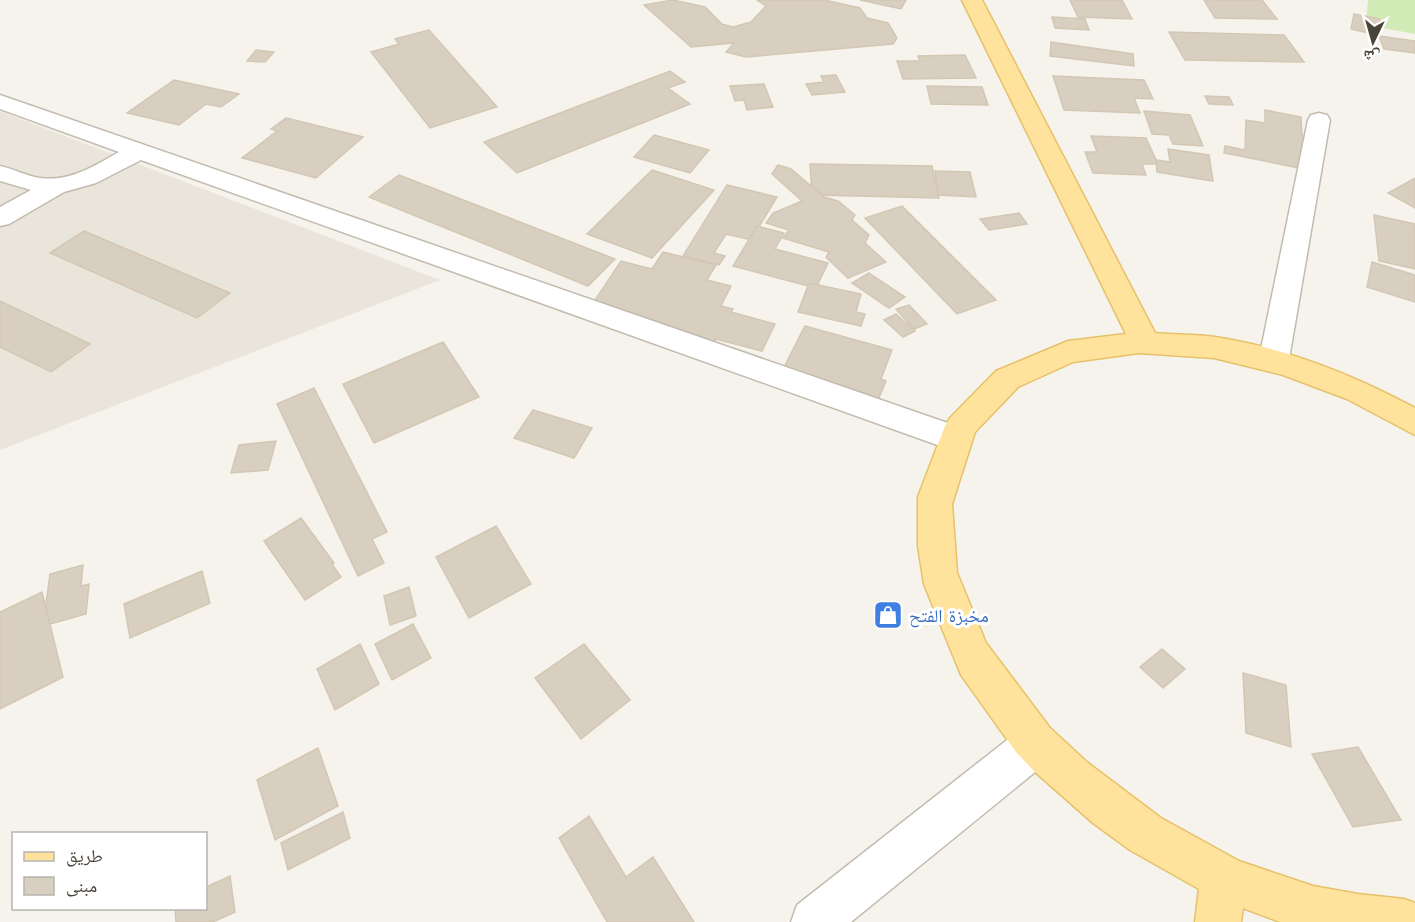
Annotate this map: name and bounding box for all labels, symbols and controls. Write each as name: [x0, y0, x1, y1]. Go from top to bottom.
north arrow: [1343, 12, 1403, 72]
text: ش: [1362, 46, 1381, 67]
shop icon: مخبزة الفتح: [872, 599, 904, 631]
place label: مخبزة الفتح: [909, 605, 989, 628]
legend: [12, 832, 207, 910]
text: طريق: [66, 845, 103, 867]
text: مبنى: [66, 875, 97, 897]

